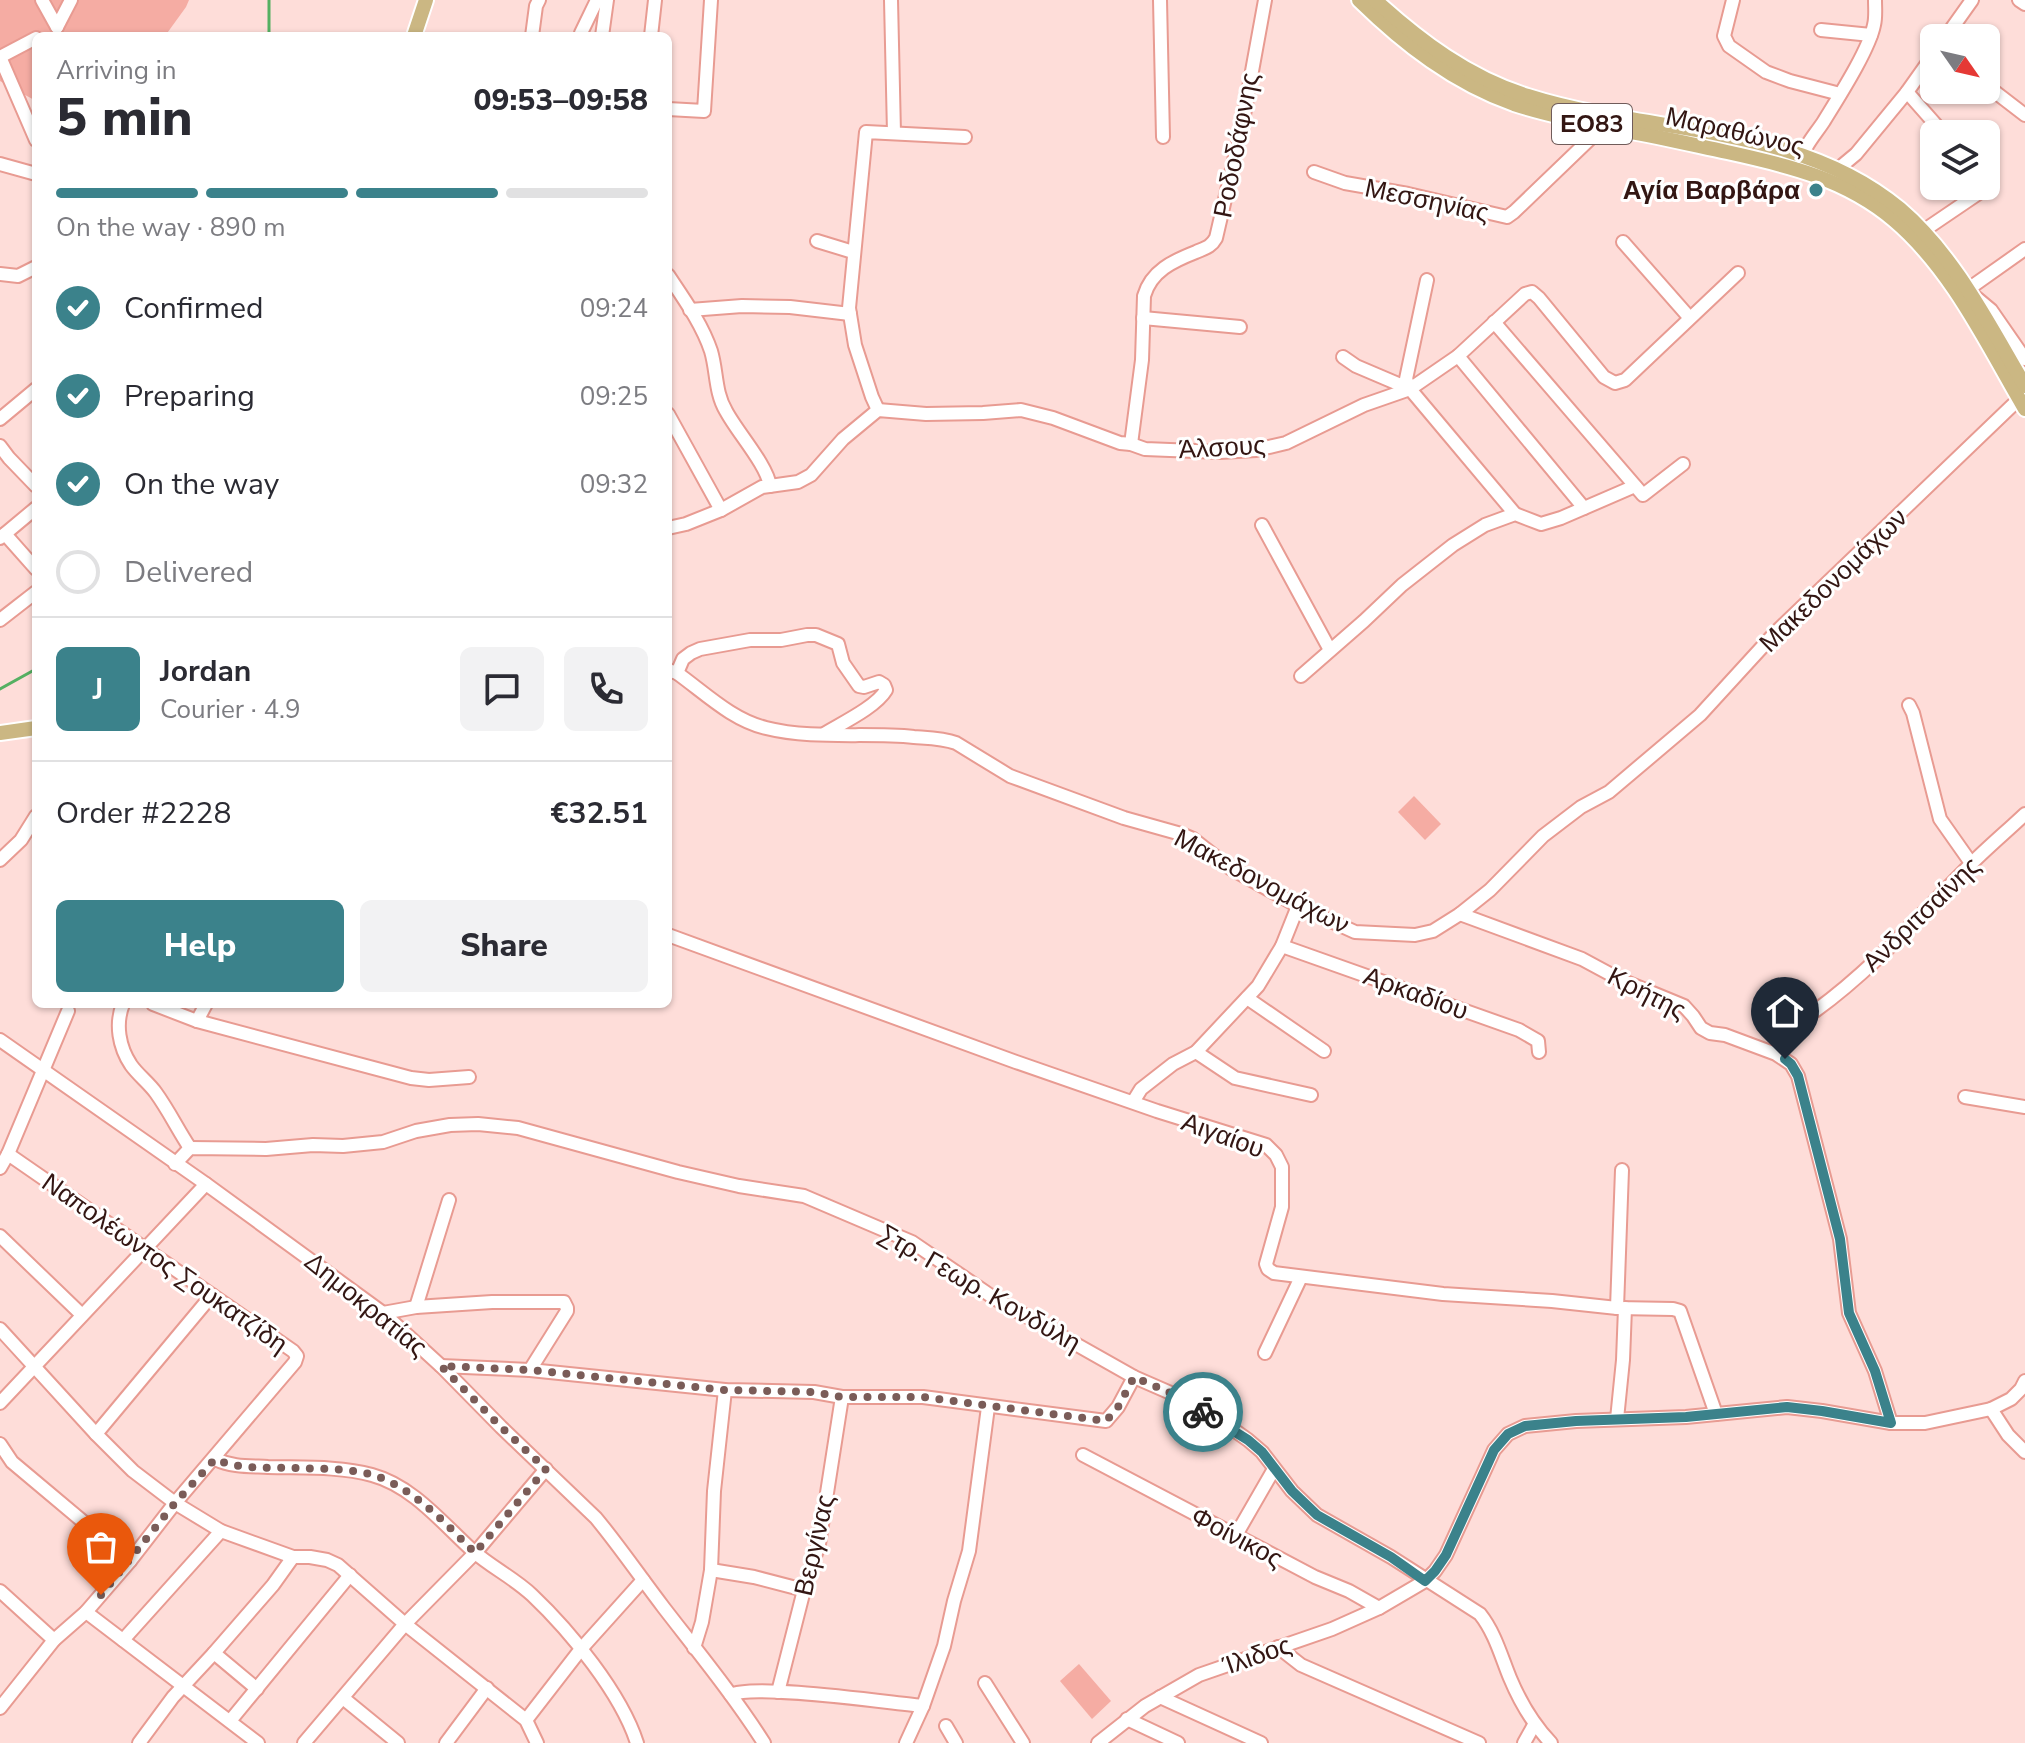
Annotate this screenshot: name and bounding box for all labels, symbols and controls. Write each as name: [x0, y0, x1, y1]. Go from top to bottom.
north arrow: [1920, 24, 2000, 104]
map controls: [1920, 24, 2000, 200]
text: Arriving in: [56, 53, 177, 88]
street label: Ροδοδάφνης: [1205, 70, 1268, 221]
text: 09:53–09:58: [473, 80, 648, 121]
text: 5 min: [56, 82, 193, 153]
street label: Μαραθώνος: [1662, 99, 1808, 164]
road number: ΕΟ83: [1552, 104, 1632, 144]
button: layers: [1920, 120, 2000, 200]
street label: Μεσσηνίας: [1362, 170, 1492, 231]
place label: Αγία Βαρβάρα: [1623, 173, 1800, 208]
marker: Αγία Βαρβάρα: [1807, 181, 1825, 199]
text: On the way · 890 m: [56, 210, 285, 245]
icon: check: [56, 286, 100, 330]
text: Confirmed: [124, 288, 264, 329]
text: 09:24: [580, 291, 648, 326]
icon: check: [56, 374, 100, 418]
text: Preparing: [124, 376, 255, 417]
text: 09:25: [580, 379, 648, 414]
street label: Άλσους: [1178, 428, 1266, 467]
icon: check: [56, 462, 100, 506]
text: On the way: [124, 464, 279, 505]
text: 09:32: [580, 467, 648, 502]
street label: Μακεδονομάχων: [1752, 501, 1915, 660]
text: Delivered: [124, 552, 253, 593]
button: chat: [460, 647, 544, 731]
button: phone: [564, 647, 648, 731]
text: Jordan: [160, 651, 251, 692]
text: J: [93, 669, 103, 710]
text: Courier · 4.9: [160, 692, 301, 727]
text: Order #2228: [56, 793, 231, 834]
text: €32.51: [551, 793, 648, 834]
street label: Μακεδονομάχων: [1168, 821, 1355, 942]
street label: Ανδριτσαίνης: [1855, 849, 1988, 980]
button: Help: [56, 900, 344, 992]
button: Share: [360, 900, 648, 992]
street label: Αρκαδίου: [1359, 958, 1473, 1029]
street label: Κρήτης: [1601, 959, 1692, 1028]
pin: [1751, 977, 1819, 1059]
icon: home: [1763, 989, 1807, 1033]
street label: Αιγαίου: [1177, 1104, 1269, 1167]
street label: Ναπολέωντος Σουκατζίδη: [35, 1165, 295, 1362]
street label: Στρ. Γεωρ. Κονδύλη: [872, 1216, 1087, 1360]
street label: Δημοκρατίας: [297, 1244, 435, 1365]
courier: [1163, 1372, 1243, 1452]
icon: bike: [1181, 1390, 1225, 1434]
street label: Βεργίνας: [786, 1491, 843, 1599]
street label: Φοίνικος: [1185, 1499, 1289, 1576]
pin: [67, 1513, 135, 1595]
icon: bag: [79, 1525, 123, 1569]
street label: Ίλιδος: [1217, 1627, 1296, 1684]

